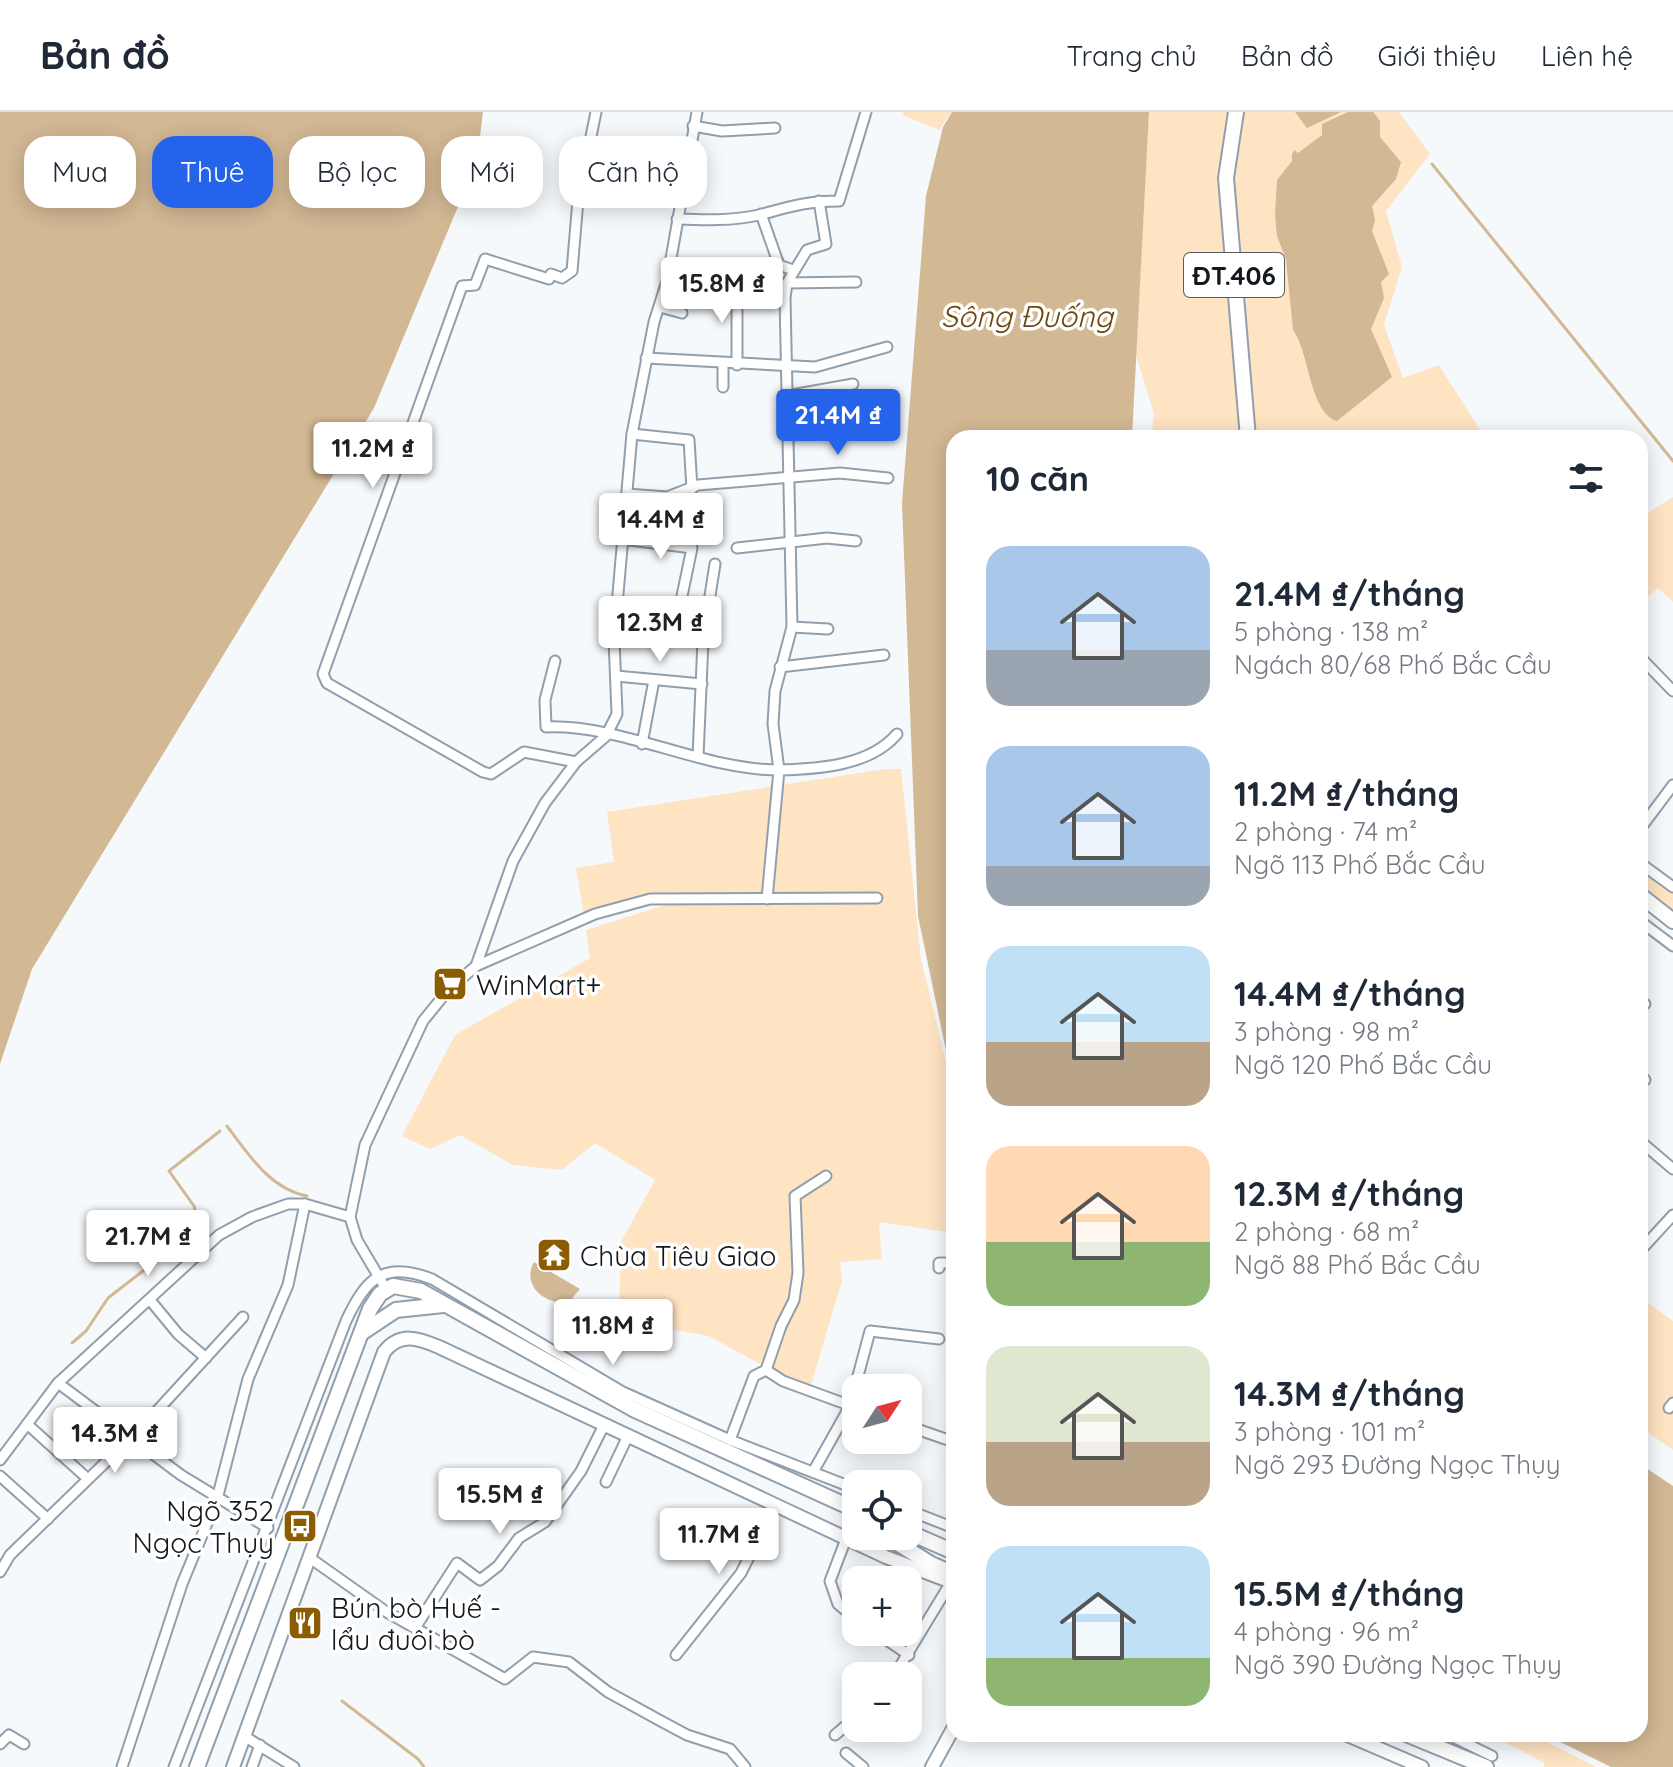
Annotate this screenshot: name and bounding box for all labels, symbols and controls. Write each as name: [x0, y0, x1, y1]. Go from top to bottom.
text: Bản đồ: [40, 31, 170, 79]
text: Trang chủ: [1066, 38, 1197, 73]
text: Bản đồ: [1241, 38, 1334, 73]
text: Giới thiệu: [1378, 38, 1497, 73]
text: Liên hệ: [1541, 38, 1633, 73]
chip: Mua: [24, 136, 136, 208]
chip: Thuê: [152, 136, 273, 208]
chip: Bộ lọc: [289, 136, 425, 208]
chip: Mới: [441, 136, 543, 208]
chip: Căn hộ: [559, 136, 707, 208]
road number: ĐT.406: [1184, 253, 1284, 297]
pin: 15.8M ₫: [648, 257, 796, 325]
text: 15.8M ₫: [679, 266, 765, 299]
water label: Sông Đuống: [941, 297, 1115, 335]
pin: 21.4M ₫: [764, 389, 912, 457]
text: 21.4M ₫: [794, 398, 882, 431]
pin: 11.2M ₫: [299, 422, 447, 490]
text: 11.2M ₫: [331, 431, 415, 464]
icon: filters: [1564, 456, 1608, 500]
text: 10 căn: [986, 457, 1089, 500]
pin: 14.4M ₫: [587, 493, 735, 561]
text: 14.4M ₫: [617, 502, 705, 535]
text: 21.4M ₫/tháng: [1234, 572, 1465, 615]
icon: home: [1050, 578, 1146, 674]
pin: 12.3M ₫: [586, 596, 734, 664]
text: 12.3M ₫: [617, 605, 704, 638]
text: 5 phòng · 138 m²: [1234, 615, 1428, 648]
text: Ngách 80/68 Phố Bắc Cầu: [1234, 648, 1552, 681]
text: 11.2M ₫/tháng: [1234, 772, 1459, 815]
icon: home: [1050, 778, 1146, 874]
text: 2 phòng · 74 m²: [1234, 815, 1417, 848]
text: Ngõ 113 Phố Bắc Cầu: [1234, 848, 1486, 881]
supermarket icon: WinMart+: [431, 965, 469, 1003]
place label: WinMart+: [476, 967, 601, 1002]
text: 14.4M ₫/tháng: [1234, 972, 1466, 1015]
icon: home: [1050, 978, 1146, 1074]
text: 3 phòng · 98 m²: [1234, 1015, 1419, 1048]
text: Ngõ 120 Phố Bắc Cầu: [1234, 1048, 1492, 1081]
text: 12.3M ₫/tháng: [1234, 1172, 1464, 1215]
icon: home: [1050, 1178, 1146, 1274]
pin: 21.7M ₫: [74, 1210, 222, 1278]
text: 2 phòng · 68 m²: [1234, 1215, 1419, 1248]
text: 21.7M ₫: [104, 1219, 192, 1252]
temple icon: Chùa Tiêu Giao: [535, 1236, 573, 1274]
place label: Chùa Tiêu Giao: [580, 1238, 776, 1273]
text: Ngõ 88 Phố Bắc Cầu: [1234, 1248, 1481, 1281]
pin: 11.8M ₫: [539, 1299, 687, 1367]
text: 11.8M ₫: [572, 1308, 654, 1341]
text: 14.3M ₫/tháng: [1234, 1372, 1465, 1415]
north arrow: [842, 1374, 922, 1454]
map controls: [842, 1374, 922, 1742]
icon: home: [1050, 1378, 1146, 1474]
pin: 14.3M ₫: [41, 1407, 189, 1475]
text: 3 phòng · 101 m²: [1234, 1415, 1425, 1448]
text: 14.3M ₫: [71, 1416, 159, 1449]
text: Ngõ 293 Đường Ngọc Thụy: [1234, 1448, 1561, 1481]
pin: 15.5M ₫: [426, 1468, 574, 1536]
button: locate: [842, 1470, 922, 1550]
text: 15.5M ₫: [456, 1477, 544, 1510]
place label: Ngõ 352 Ngọc Thụy: [132, 1493, 274, 1560]
bus stop icon: Ngõ 352 Ngọc Thụy: [281, 1507, 319, 1545]
pin: 11.7M ₫: [645, 1508, 793, 1576]
text: 11.7M ₫: [678, 1517, 760, 1550]
button: +: [842, 1566, 922, 1646]
text: 15.5M ₫/tháng: [1234, 1572, 1464, 1615]
icon: home: [1050, 1578, 1146, 1674]
place label: Bún bò Huế - lẩu đuôi bò: [331, 1590, 501, 1657]
restaurant icon: Bún bò Huế - lẩu đuôi bò: [286, 1604, 324, 1642]
text: 4 phòng · 96 m²: [1234, 1615, 1419, 1648]
text: Ngõ 390 Đường Ngọc Thụy: [1234, 1648, 1562, 1681]
button: −: [842, 1662, 922, 1742]

